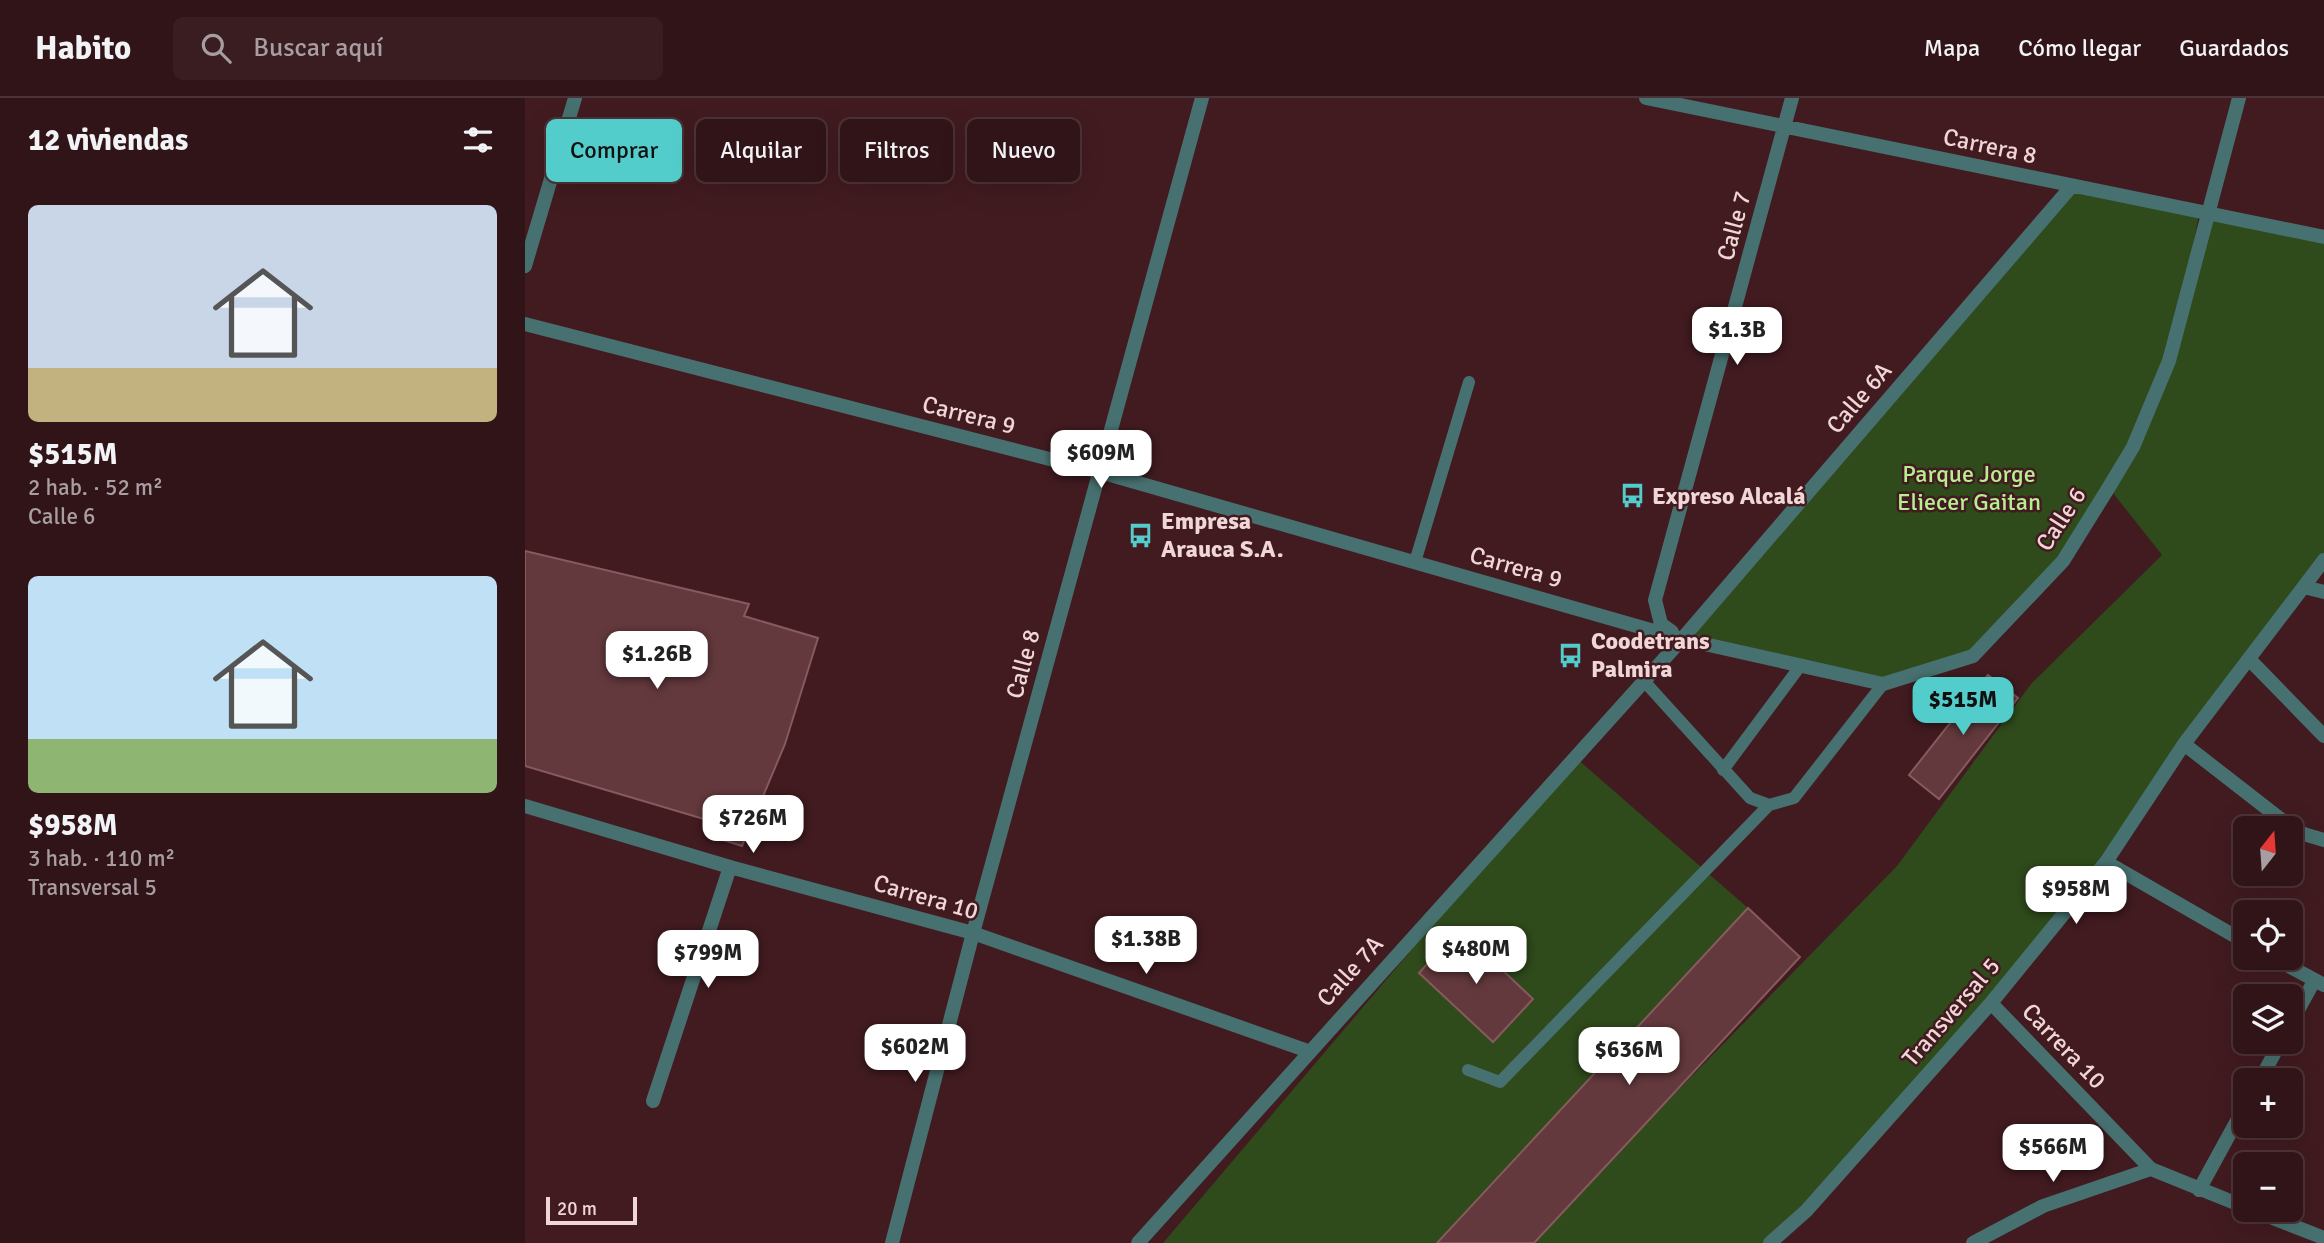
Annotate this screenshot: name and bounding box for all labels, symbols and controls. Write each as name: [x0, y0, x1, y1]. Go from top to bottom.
search box: [173, 17, 663, 80]
text: Habito: [35, 28, 131, 69]
icon: search: [197, 29, 235, 67]
text: Buscar aquí: [253, 32, 383, 64]
text: Mapa: [1924, 33, 1980, 63]
text: Cómo llegar: [2018, 33, 2141, 63]
text: Guardados: [2179, 33, 2289, 63]
chip: Comprar: [546, 119, 682, 182]
chip: Alquilar: [696, 119, 826, 182]
chip: Filtros: [840, 119, 953, 182]
chip: Nuevo: [967, 119, 1080, 182]
icon: filters: [459, 121, 497, 159]
street label: Carrera 8: [1941, 121, 2039, 171]
text: 12 viviendas: [28, 122, 188, 159]
street label: Calle 7: [1710, 188, 1758, 264]
icon: home: [200, 250, 326, 376]
pin: $1.3B: [1688, 308, 1786, 367]
text: $1.3B: [1708, 315, 1766, 344]
street label: Calle 6A: [1820, 356, 1898, 440]
street label: Carrera 9: [919, 389, 1019, 441]
pin: $609M: [1052, 430, 1150, 490]
text: $515M: [28, 436, 118, 473]
text: $609M: [1067, 438, 1135, 467]
park label: Parque Jorge Eliecer Gaitan: [1897, 459, 2041, 517]
text: 2 hab. · 52 m²: [28, 473, 163, 502]
place label: Expreso Alcalá: [1652, 481, 1806, 511]
street label: Calle 6: [2029, 481, 2093, 557]
bus stop icon: Expreso Alcalá: [1618, 482, 1646, 510]
text: Calle 6: [28, 502, 95, 531]
place label: Empresa Arauca S.A.: [1161, 506, 1284, 564]
bus stop icon: Empresa Arauca S.A.: [1127, 521, 1155, 549]
street label: Carrera 9: [1466, 540, 1566, 594]
icon: home: [200, 621, 326, 747]
street label: Calle 8: [999, 626, 1047, 702]
place label: Coodetrans Palmira: [1591, 626, 1710, 684]
pin: $1.26B: [600, 632, 714, 691]
text: $1.26B: [622, 639, 692, 668]
bus stop icon: Coodetrans Palmira: [1557, 641, 1585, 669]
pin: $515M: [1914, 678, 2012, 737]
text: $515M: [1929, 685, 1997, 714]
pin: $726M: [704, 796, 802, 855]
text: $726M: [719, 803, 787, 832]
text: $958M: [28, 807, 118, 844]
north arrow: [2233, 816, 2303, 886]
map controls: [2233, 816, 2303, 1222]
text: 3 hab. · 110 m²: [28, 844, 175, 873]
pin: $958M: [2027, 866, 2125, 926]
street label: Carrera 10: [870, 868, 982, 926]
text: Transversal 5: [28, 873, 157, 902]
text: $958M: [2042, 874, 2110, 903]
button: locate: [2233, 900, 2303, 970]
pin: $1.38B: [1089, 916, 1203, 976]
text: $1.38B: [1111, 924, 1181, 953]
pin: $480M: [1427, 926, 1525, 986]
street label: Calle 7A: [1310, 929, 1390, 1013]
pin: $799M: [659, 930, 757, 990]
text: $480M: [1442, 934, 1510, 963]
text: $799M: [674, 938, 742, 967]
street label: Transversal 5: [1896, 951, 2006, 1073]
button: layers: [2233, 984, 2303, 1054]
street label: Carrera 10: [2016, 997, 2112, 1095]
pin: $602M: [866, 1024, 964, 1084]
pin: $636M: [1580, 1028, 1678, 1087]
text: $602M: [881, 1032, 949, 1061]
text: $636M: [1595, 1035, 1663, 1064]
button: +: [2233, 1068, 2303, 1138]
pin: $566M: [2004, 1124, 2102, 1184]
text: $566M: [2019, 1132, 2087, 1161]
button: −: [2233, 1152, 2303, 1222]
scale bar: [546, 1194, 637, 1226]
text: 20 m: [557, 1197, 597, 1221]

